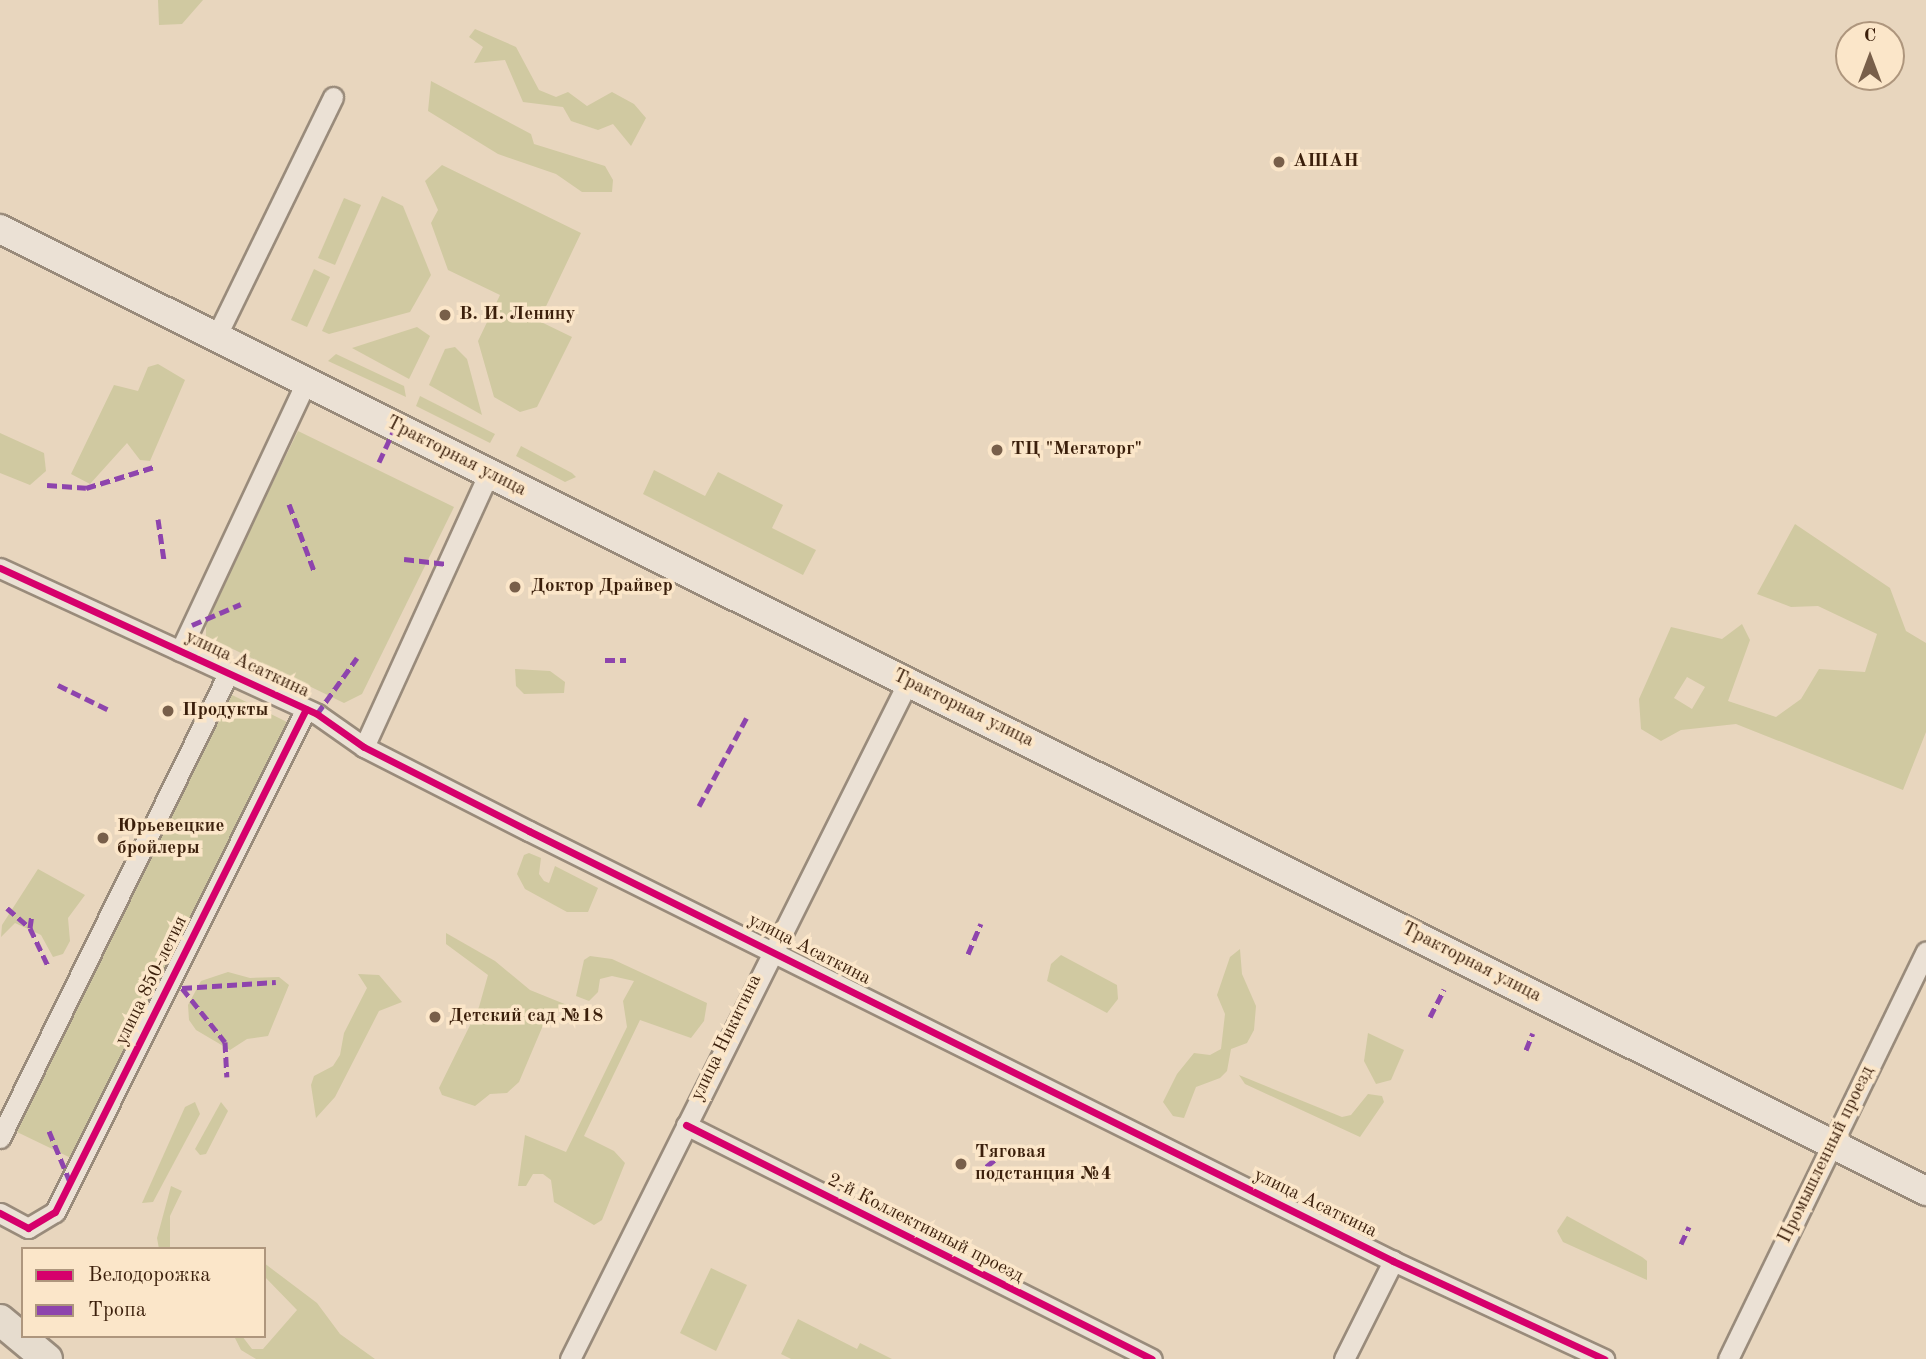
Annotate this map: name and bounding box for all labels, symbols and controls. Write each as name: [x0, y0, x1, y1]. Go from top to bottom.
north arrow: [1835, 21, 1905, 91]
text: С: [1864, 27, 1876, 46]
place label: АШАН: [1293, 151, 1359, 173]
marker: АШАН: [1271, 154, 1287, 170]
place label: В. И. Ленину: [459, 304, 576, 326]
marker: В. И. Ленину: [437, 307, 453, 323]
street label: Тракторная улица: [382, 412, 530, 502]
place label: ТЦ "Мегаторг": [1011, 439, 1142, 461]
marker: ТЦ "Мегаторг": [989, 442, 1005, 458]
place label: Доктор Драйвер: [531, 576, 673, 598]
marker: Доктор Драйвер: [505, 577, 525, 597]
street label: улица Асаткина: [181, 626, 313, 704]
street label: Тракторная улица: [889, 665, 1037, 753]
place label: Продукты: [182, 700, 269, 722]
marker: Продукты: [160, 703, 176, 719]
place label: Юрьевецкие бройлеры: [117, 816, 224, 860]
marker: Юрьевецкие бройлеры: [95, 830, 111, 846]
street label: улица Асаткина: [744, 909, 874, 991]
street label: улица 850-летия: [111, 912, 193, 1050]
street label: Тракторная улица: [1397, 918, 1545, 1008]
street label: улица Никитина: [687, 971, 767, 1105]
place label: Детский сад №18: [449, 1006, 603, 1028]
marker: Детский сад №18: [427, 1009, 443, 1025]
street label: Промышленный проезд: [1774, 1063, 1880, 1247]
place label: Тяговая подстанция №4: [975, 1142, 1112, 1186]
marker: Тяговая подстанция №4: [953, 1156, 969, 1172]
street label: улица Асаткина: [1249, 1164, 1381, 1244]
street label: 2-й Коллективный проезд: [823, 1170, 1027, 1288]
legend: [21, 1247, 266, 1338]
text: Велодорожка: [88, 1265, 211, 1286]
text: Тропа: [88, 1300, 146, 1321]

